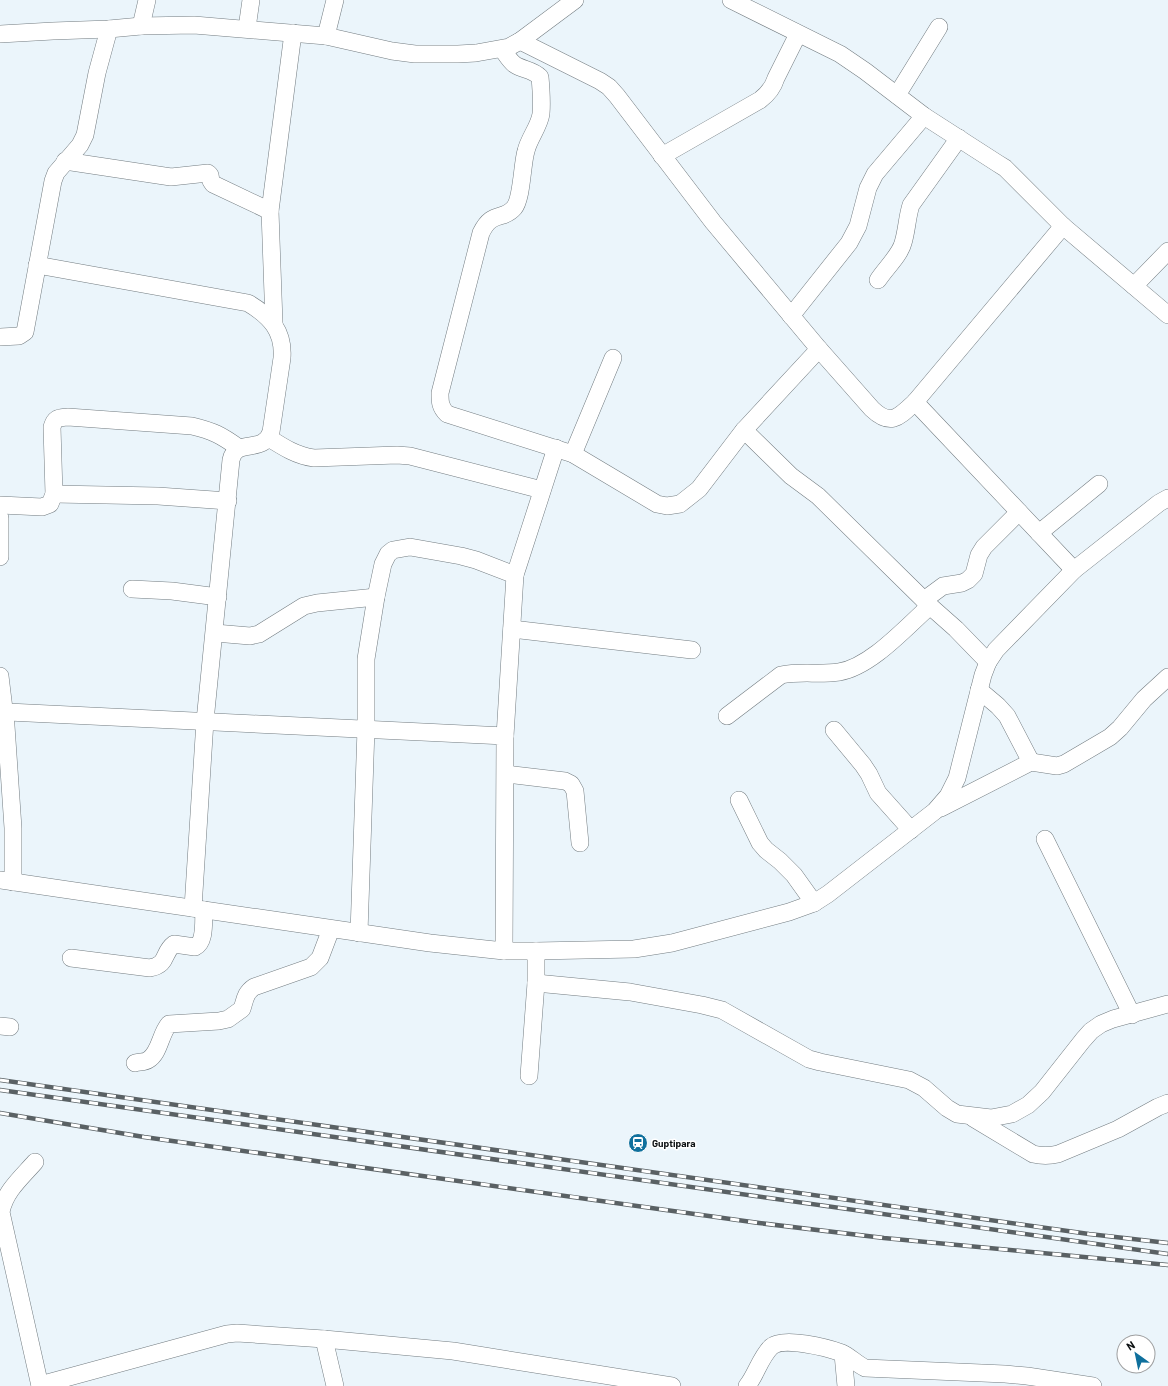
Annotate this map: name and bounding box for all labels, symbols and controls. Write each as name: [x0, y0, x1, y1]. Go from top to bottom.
station icon: Guptipara: [627, 1132, 649, 1154]
place label: Guptipara: [652, 1137, 696, 1149]
north arrow: [1116, 1334, 1156, 1374]
text: N: [1124, 1338, 1137, 1353]

